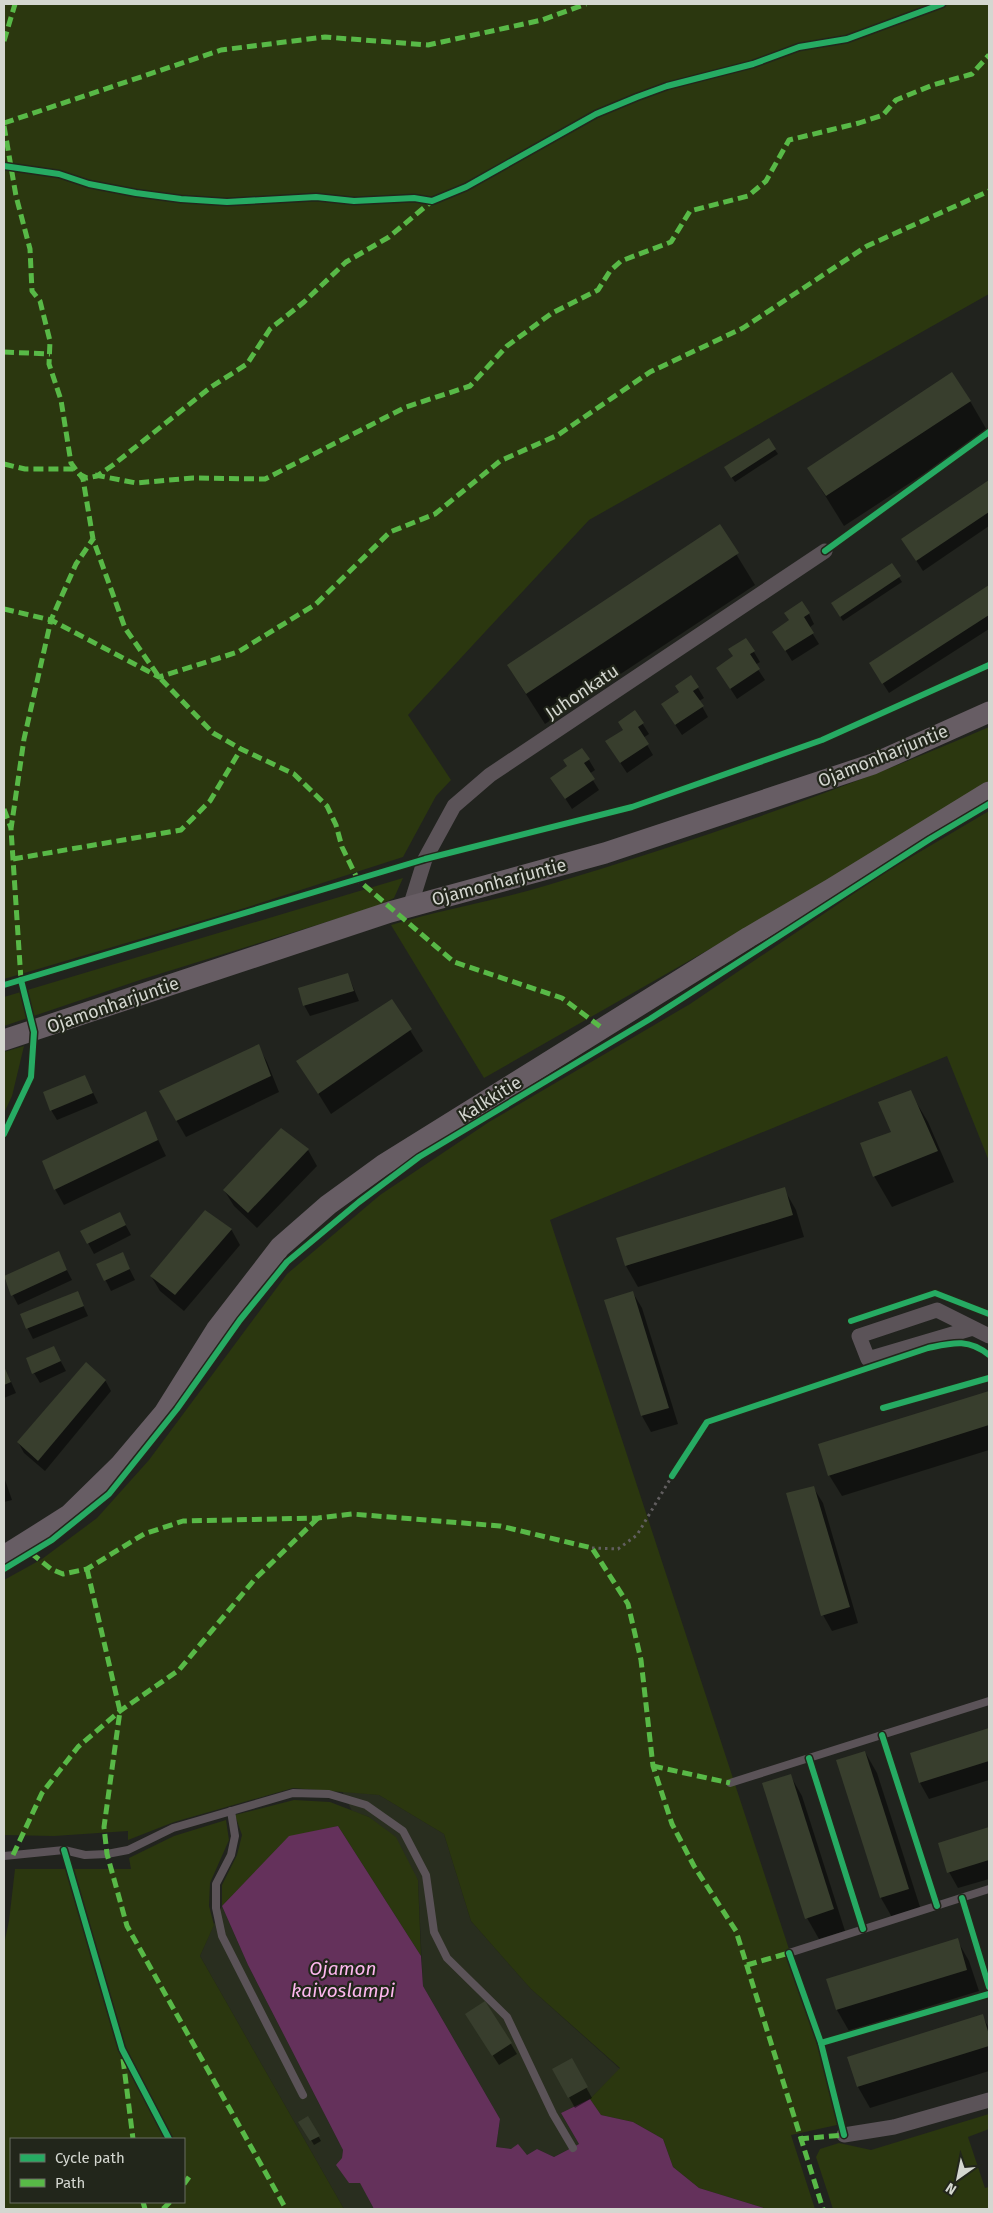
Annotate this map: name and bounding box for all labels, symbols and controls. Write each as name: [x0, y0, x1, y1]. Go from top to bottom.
street label: Juhonkatu: [541, 660, 623, 724]
street label: Ojamonharjuntie: [815, 720, 951, 792]
street label: Ojamonharjuntie: [429, 853, 569, 911]
street label: Ojamonharjuntie: [44, 972, 182, 1038]
street label: Kalkkitie: [454, 1071, 526, 1127]
water label: Ojamon kaivoslampi: [291, 1957, 396, 2002]
legend: [10, 2138, 185, 2203]
text: Cycle path: [55, 2149, 125, 2167]
north arrow: [933, 2153, 983, 2203]
text: Path: [55, 2174, 85, 2192]
text: N: [943, 2179, 960, 2198]

